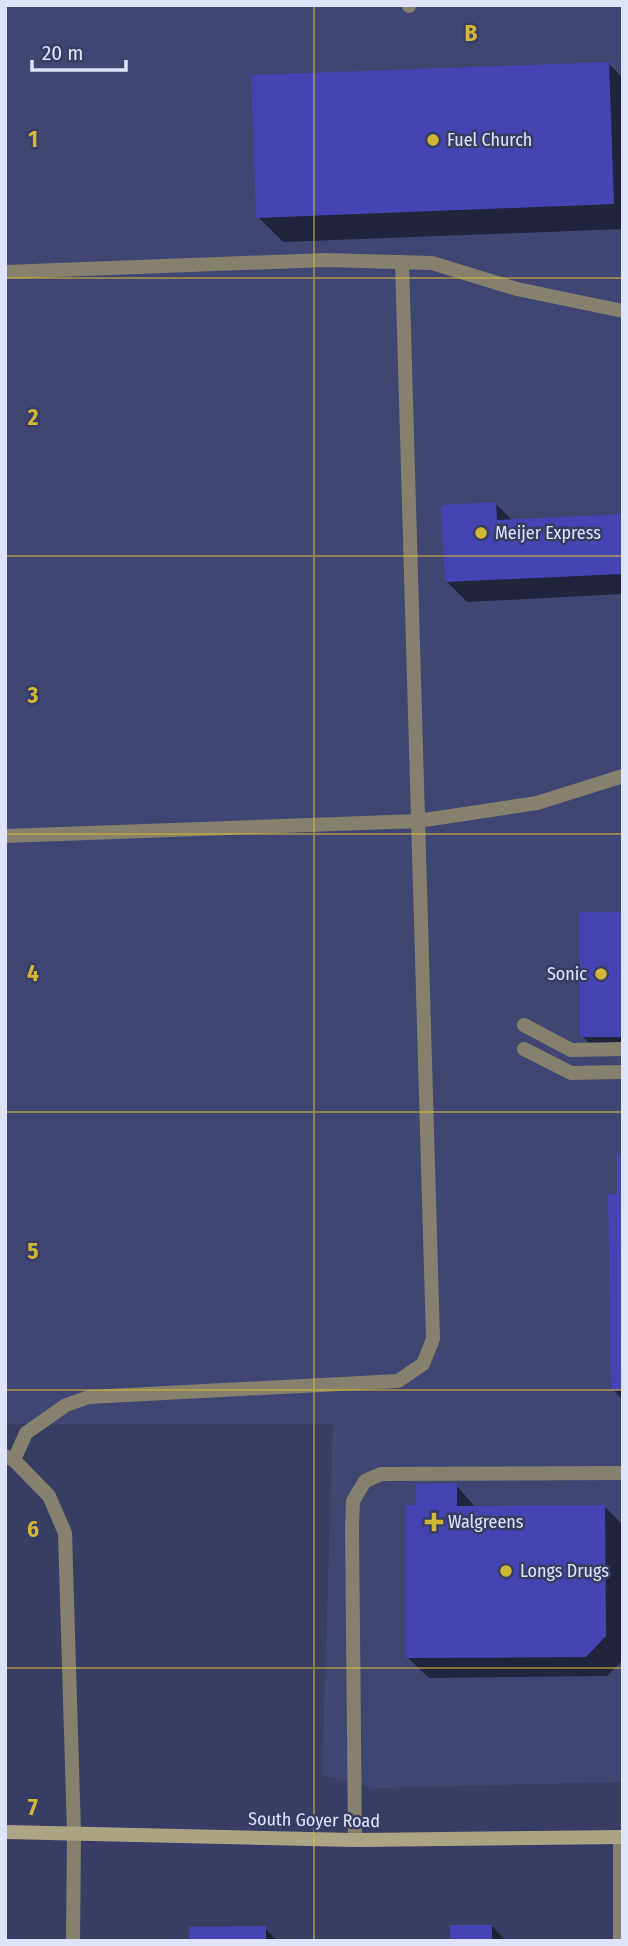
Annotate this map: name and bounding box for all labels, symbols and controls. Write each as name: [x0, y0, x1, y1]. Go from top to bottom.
text: B: [465, 19, 478, 47]
scale bar: [32, 28, 126, 72]
text: 20 m: [42, 40, 83, 66]
text: 1: [28, 125, 38, 153]
place label: Fuel Church: [447, 129, 532, 151]
marker: Fuel Church: [425, 132, 441, 148]
text: 2: [27, 403, 39, 431]
place label: Meijer Express: [495, 522, 601, 544]
marker: Meijer Express: [473, 525, 489, 541]
text: 3: [27, 681, 39, 709]
text: 4: [27, 959, 39, 987]
place label: Sonic: [547, 963, 587, 985]
marker: Sonic: [593, 966, 609, 982]
text: 5: [27, 1237, 39, 1265]
place label: Walgreens: [448, 1511, 524, 1533]
marker: Walgreens: [426, 1514, 442, 1530]
text: 6: [27, 1515, 39, 1543]
place label: Longs Drugs: [520, 1560, 609, 1582]
marker: Longs Drugs: [498, 1563, 514, 1579]
text: 7: [28, 1793, 38, 1821]
street label: South Goyer Road: [248, 1808, 380, 1832]

